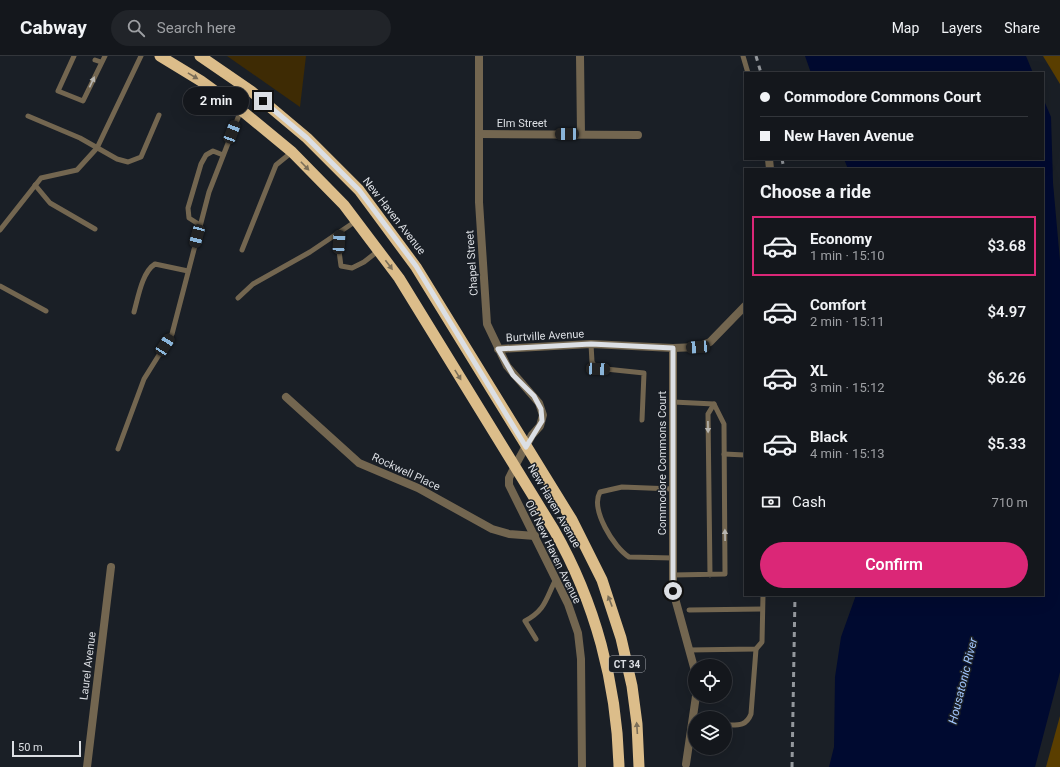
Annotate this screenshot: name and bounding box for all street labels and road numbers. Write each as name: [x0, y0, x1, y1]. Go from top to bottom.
street label: Elm Street: [497, 117, 548, 130]
street label: New Haven Avenue: [360, 175, 428, 257]
street label: Chapel Street: [463, 229, 481, 296]
street label: Burtville Avenue: [506, 327, 585, 345]
street label: Commodore Commons Court: [656, 390, 669, 535]
street label: Rockwell Place: [370, 451, 442, 494]
street label: New Haven Avenue: [525, 462, 583, 550]
street label: Old New Haven Avenue: [522, 498, 584, 606]
street label: Laurel Avenue: [77, 631, 99, 701]
road number: CT 34: [609, 656, 645, 672]

